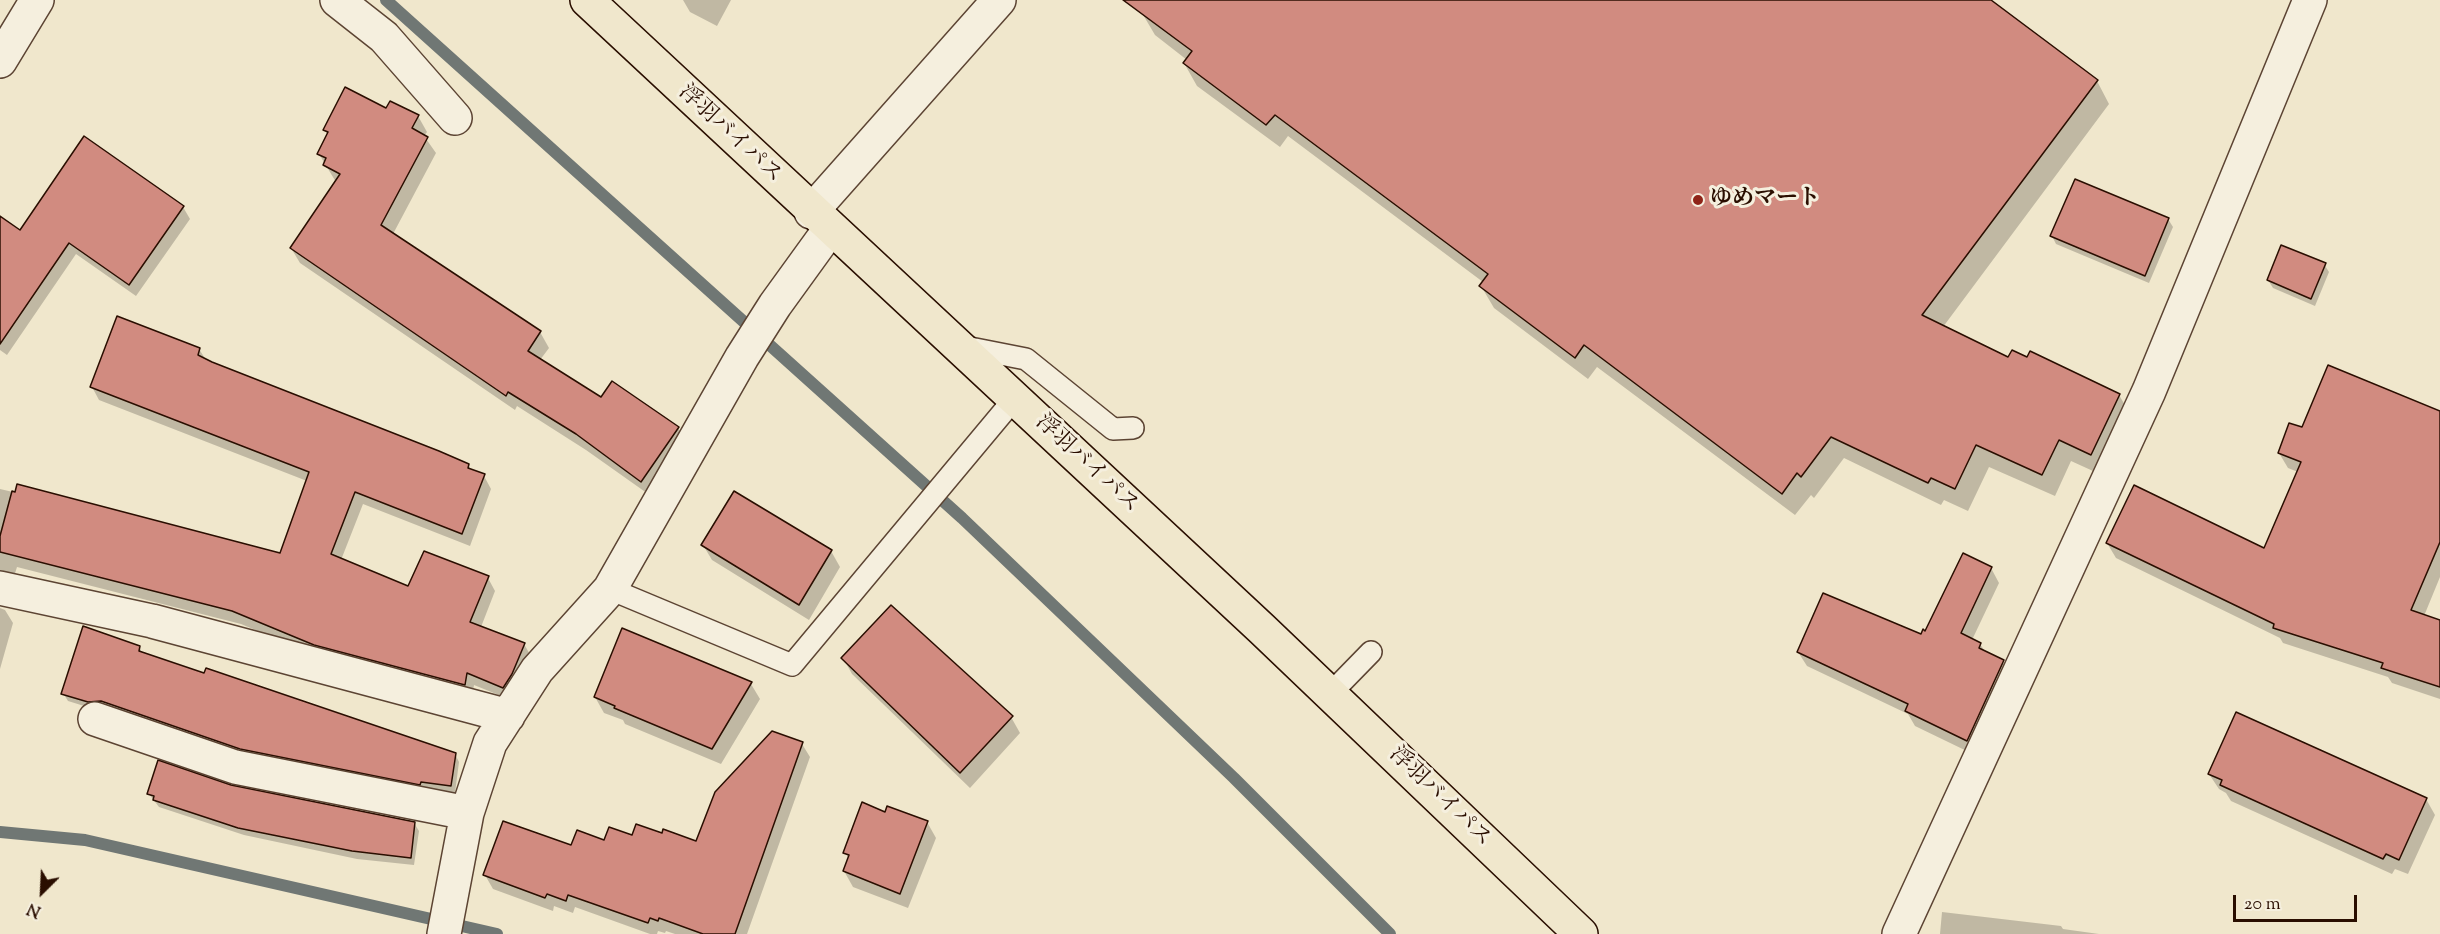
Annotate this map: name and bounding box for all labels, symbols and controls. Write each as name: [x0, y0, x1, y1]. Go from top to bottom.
street label: 浮羽バイパス: [672, 80, 786, 190]
place label: ゆめマート: [1710, 187, 1820, 213]
marker: ゆめマート: [1691, 193, 1705, 207]
street label: 浮羽バイパス: [1029, 410, 1143, 520]
street label: 浮羽バイパス: [1382, 743, 1496, 853]
north arrow: [12, 862, 72, 922]
scale bar: [2236, 883, 2360, 921]
text: 20 m: [2244, 892, 2281, 918]
text: N: [24, 896, 45, 922]

